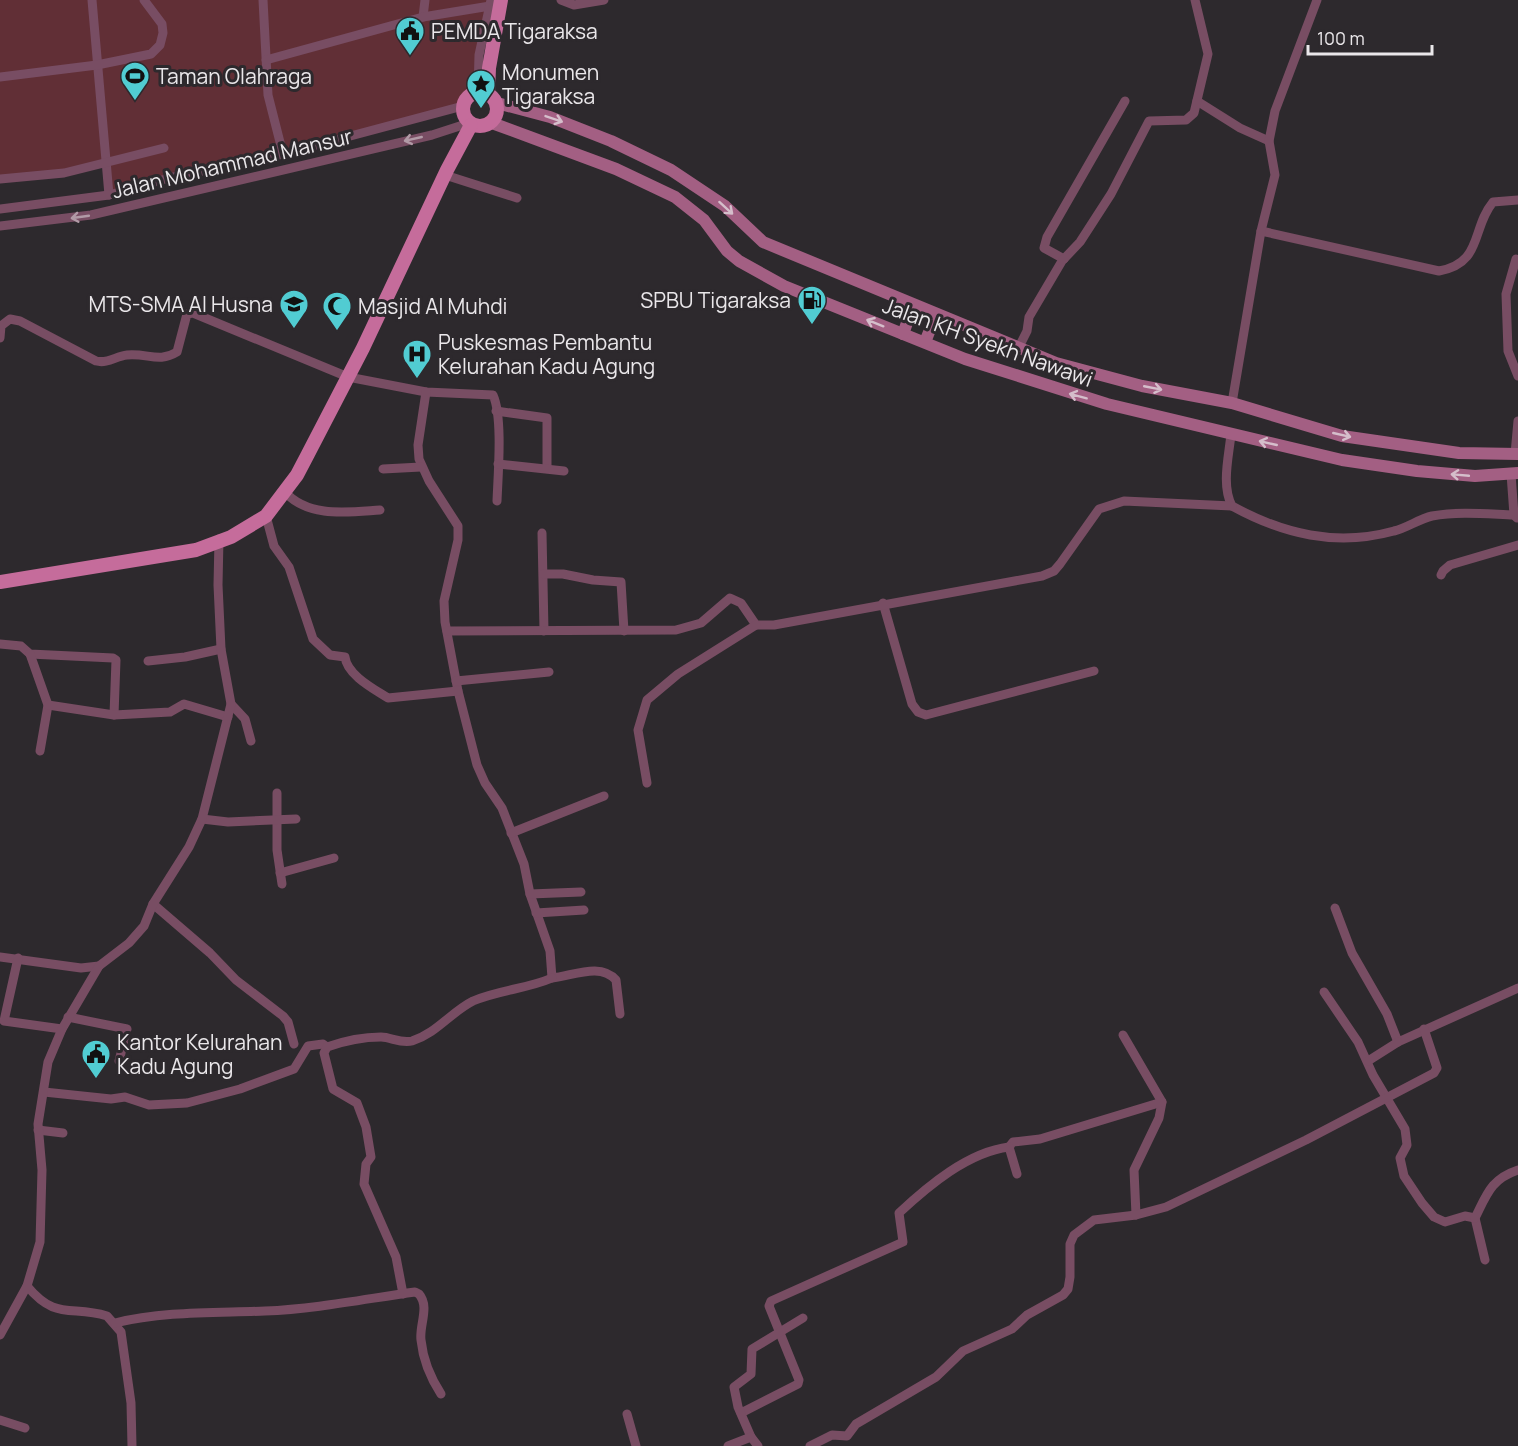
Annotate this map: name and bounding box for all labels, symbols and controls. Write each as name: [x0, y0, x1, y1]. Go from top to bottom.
public building icon: PEMDA Tigaraksa: [394, 15, 426, 57]
place label: PEMDA Tigaraksa: [431, 17, 598, 45]
scale bar: [1308, 18, 1432, 56]
text: 100 m: [1317, 26, 1365, 50]
place label: Monumen Tigaraksa: [502, 58, 599, 110]
sports icon: Taman Olahraga: [119, 60, 151, 102]
place label: Taman Olahraga: [156, 62, 312, 90]
place icon: Monumen Tigaraksa: [465, 68, 497, 110]
one-way arrow: [544, 114, 562, 125]
street label: Jalan Mohammad Mansur: [109, 122, 355, 204]
one-way arrow: [403, 134, 422, 146]
one-way arrow: [718, 201, 733, 215]
one-way arrow: [70, 211, 90, 222]
fuel station icon: SPBU Tigaraksa: [796, 284, 828, 326]
place label: SPBU Tigaraksa: [640, 286, 791, 314]
school or university icon: MTS-SMA Al Husna: [278, 288, 310, 330]
place label: MTS-SMA Al Husna: [89, 290, 273, 318]
mosque icon: Masjid Al Muhdi: [321, 290, 353, 332]
street label: Jalan KH Syekh Nawawi: [879, 291, 1097, 393]
place label: Masjid Al Muhdi: [358, 292, 508, 320]
one-way arrow: [867, 317, 885, 328]
place label: Puskesmas Pembantu Kelurahan Kadu Agung: [438, 328, 655, 380]
hospital icon: Puskesmas Pembantu Kelurahan Kadu Agung: [401, 338, 433, 380]
one-way arrow: [1143, 383, 1162, 394]
one-way arrow: [1069, 390, 1088, 401]
one-way arrow: [1332, 430, 1351, 442]
one-way arrow: [1258, 436, 1277, 448]
one-way arrow: [1450, 469, 1470, 480]
place label: Kantor Kelurahan Kadu Agung: [117, 1028, 283, 1080]
public building icon: Kantor Kelurahan Kadu Agung: [80, 1038, 112, 1080]

